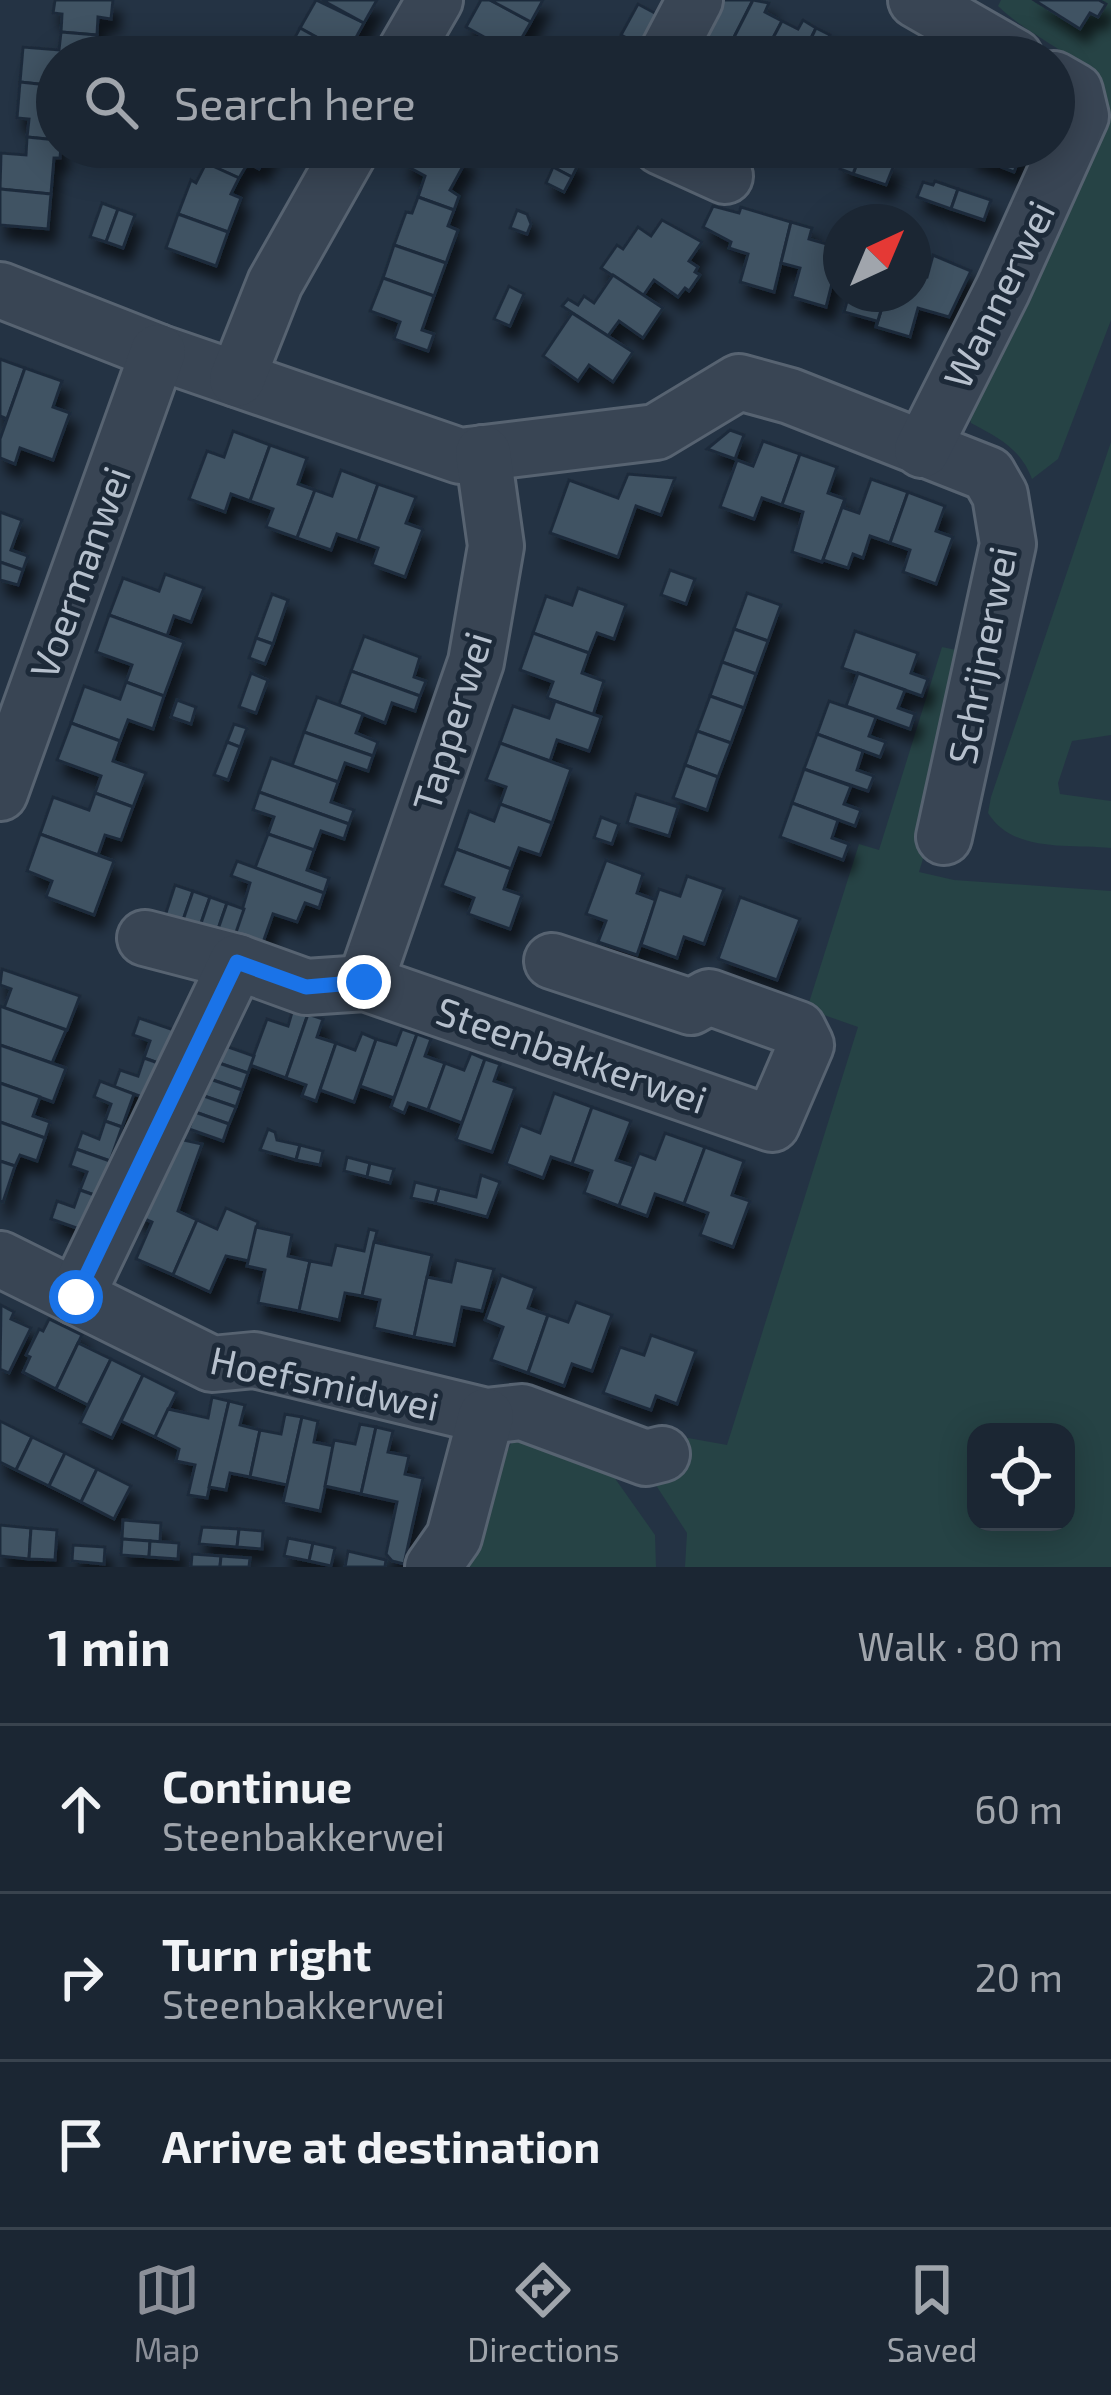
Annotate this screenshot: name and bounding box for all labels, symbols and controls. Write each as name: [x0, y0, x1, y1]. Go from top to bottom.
search box: [36, 36, 1075, 168]
icon: search: [78, 69, 144, 135]
text: Search here: [174, 75, 416, 129]
street label: Wannerwei: [933, 193, 1063, 395]
north arrow: [823, 204, 931, 312]
street label: Voermanwei: [19, 460, 139, 684]
street label: Schrijnerwei: [937, 542, 1025, 768]
street label: Tapperwei: [402, 626, 500, 816]
route end: [337, 955, 391, 1009]
street label: Steenbakkerwei: [431, 986, 713, 1122]
route start: [49, 1270, 103, 1324]
street label: Hoefsmidwei: [206, 1335, 444, 1429]
map controls: [967, 1423, 1075, 1531]
button: locate: [967, 1423, 1075, 1531]
text: 1 min: [48, 1615, 171, 1676]
text: Walk · 80 m: [857, 1622, 1063, 1669]
text: Continue: [162, 1758, 352, 1812]
icon: ahead: [48, 1776, 114, 1842]
text: 60 m: [974, 1785, 1063, 1832]
text: Steenbakkerwei: [162, 1812, 445, 1859]
text: Turn right: [162, 1926, 371, 1980]
icon: right: [48, 1944, 114, 2010]
text: 20 m: [975, 1953, 1063, 2000]
text: Steenbakkerwei: [162, 1980, 445, 2027]
icon: arrive: [48, 2112, 114, 2178]
text: Arrive at destination: [162, 2118, 600, 2172]
tab: Map: [134, 2257, 200, 2369]
tab: Directions: [467, 2257, 619, 2369]
tab: Saved: [887, 2257, 977, 2369]

